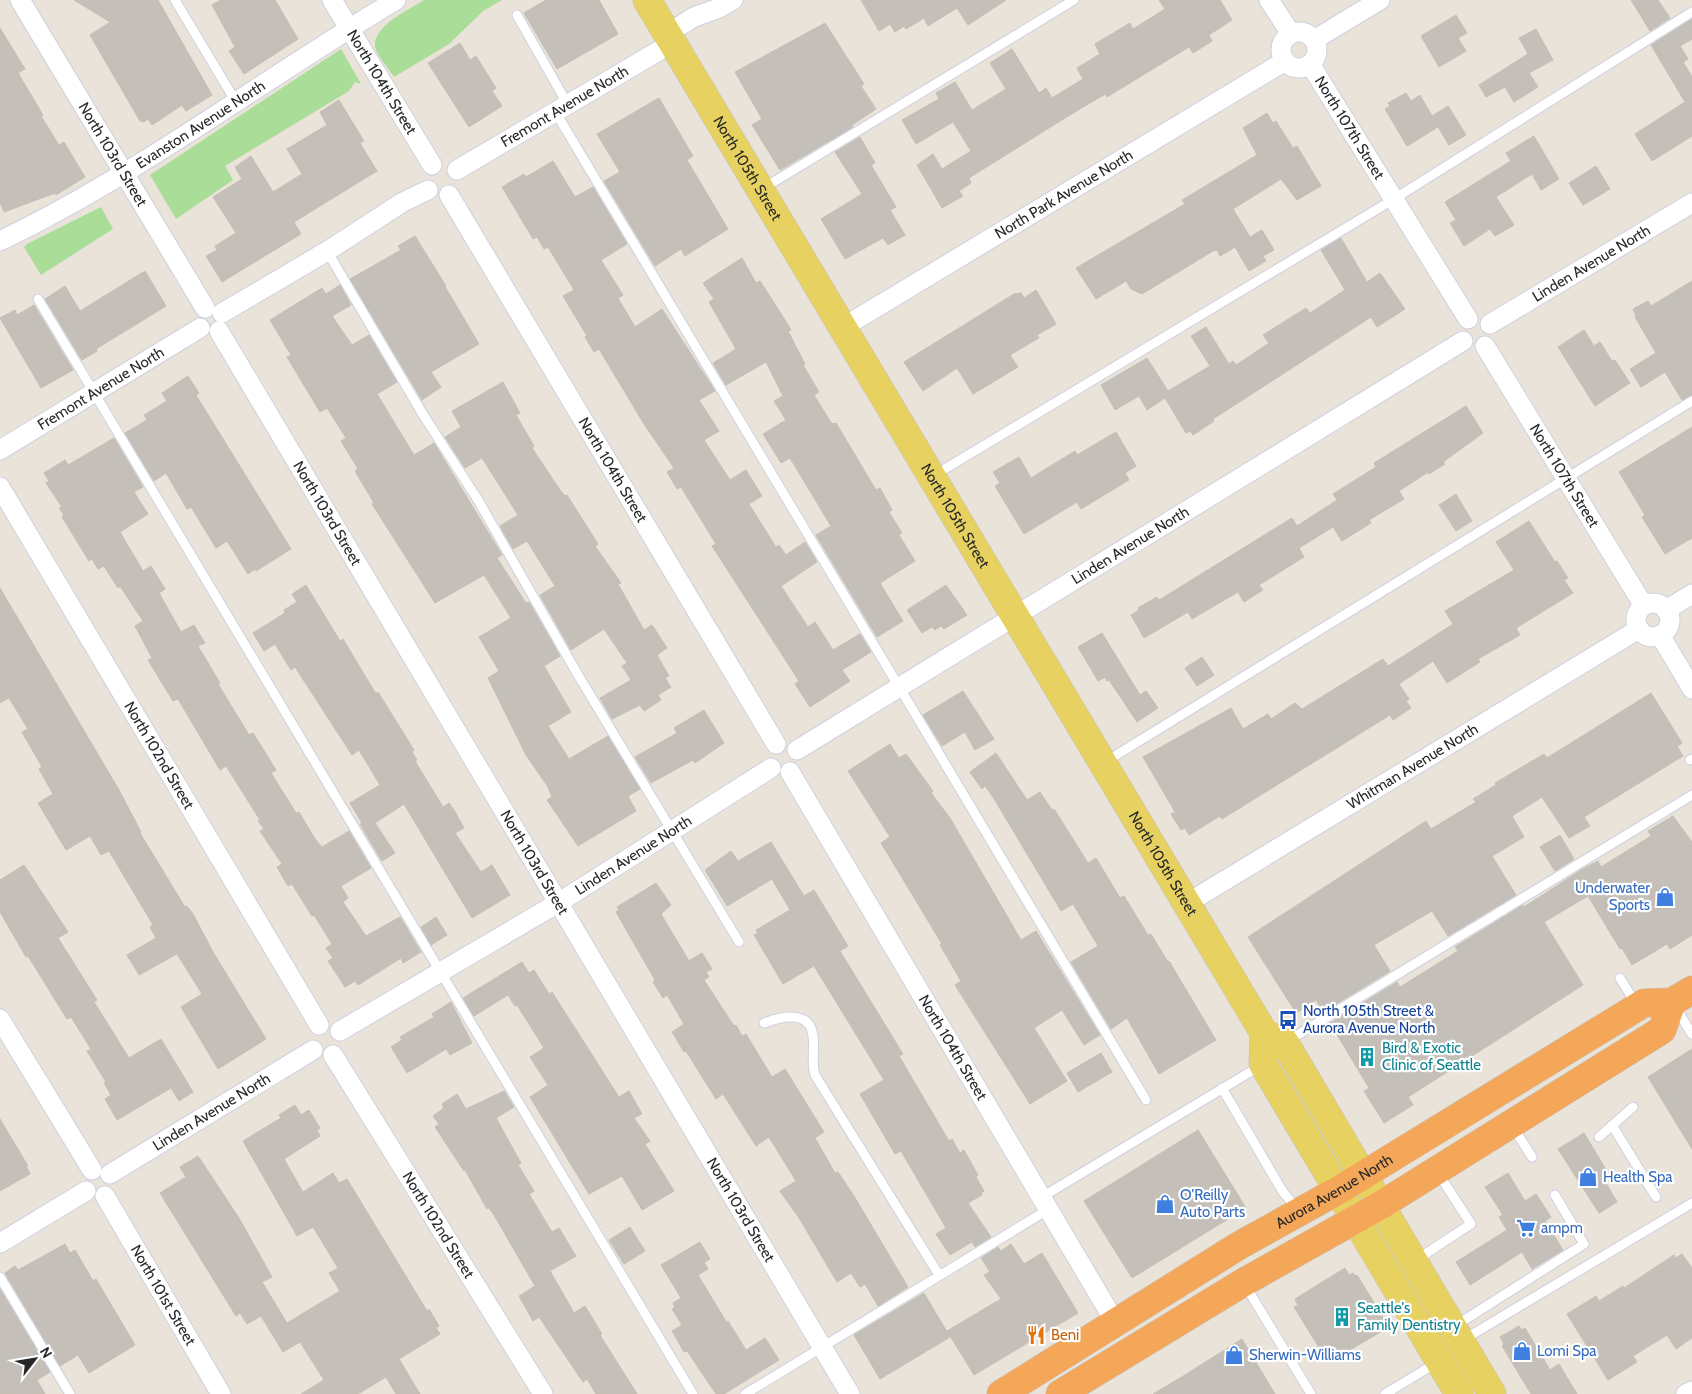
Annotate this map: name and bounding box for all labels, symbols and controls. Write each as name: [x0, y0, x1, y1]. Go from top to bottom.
street label: North 104th Street: [343, 26, 420, 138]
street label: Fremont Avenue North: [498, 62, 632, 151]
street label: North 107th Street: [1311, 73, 1388, 183]
street label: Evanston Avenue North: [133, 77, 268, 173]
street label: North 103rd Street: [75, 99, 151, 210]
street label: North 105th Street: [709, 113, 786, 224]
street label: North Park Avenue North: [992, 146, 1136, 243]
street label: Linden Avenue North: [1529, 221, 1654, 306]
street label: Fremont Avenue North: [34, 343, 167, 434]
street label: North 104th Street: [575, 414, 651, 526]
street label: North 107th Street: [1526, 421, 1603, 531]
street label: North 103rd Street: [289, 458, 365, 569]
street label: North 105th Street: [917, 460, 993, 571]
street label: Linden Avenue North: [1068, 503, 1192, 588]
street label: North 102nd Street: [120, 698, 198, 812]
street label: Whitman Avenue North: [1344, 720, 1481, 813]
street label: North 103rd Street: [497, 807, 572, 918]
street label: North 105th Street: [1125, 808, 1201, 919]
street label: Linden Avenue North: [572, 812, 695, 899]
place label: Underwater Sports: [1575, 879, 1650, 914]
shop icon: Underwater Sports: [1654, 886, 1676, 908]
street label: North 104th Street: [915, 992, 991, 1103]
place label: North 105th Street & Aurora Avenue North: [1303, 1002, 1435, 1037]
bus stop icon: North 105th Street & Aurora Avenue North: [1277, 1009, 1299, 1031]
place label: Bird & Exotic Clinic of Seattle: [1382, 1039, 1481, 1074]
building icon: Bird & Exotic Clinic of Seattle: [1356, 1046, 1378, 1068]
street label: Linden Avenue North: [150, 1069, 274, 1155]
street label: Aurora Avenue North: [1272, 1150, 1396, 1232]
street label: North 103rd Street: [703, 1154, 779, 1265]
shop icon: Health Spa: [1577, 1166, 1599, 1188]
street label: North 102nd Street: [399, 1168, 478, 1282]
place label: Health Spa: [1603, 1168, 1673, 1186]
place label: O'Reilly Auto Parts: [1180, 1186, 1245, 1221]
shop icon: O'Reilly Auto Parts: [1154, 1193, 1176, 1215]
supermarket icon: ampm: [1515, 1217, 1537, 1239]
place label: ampm: [1541, 1219, 1583, 1237]
street label: North 101st Street: [127, 1242, 200, 1349]
place label: Seattle's Family Dentistry: [1357, 1299, 1461, 1334]
building icon: Seattle's Family Dentistry: [1331, 1306, 1353, 1328]
restaurant icon: Beni: [1025, 1324, 1047, 1346]
place label: Beni: [1051, 1326, 1079, 1344]
north arrow: [10, 1334, 60, 1384]
shop icon: Lomi Spa: [1511, 1340, 1533, 1362]
place label: Lomi Spa: [1537, 1342, 1597, 1360]
text: N: [36, 1343, 56, 1361]
shop icon: Sherwin-Williams: [1223, 1344, 1245, 1366]
place label: Sherwin-Williams: [1249, 1346, 1361, 1364]

